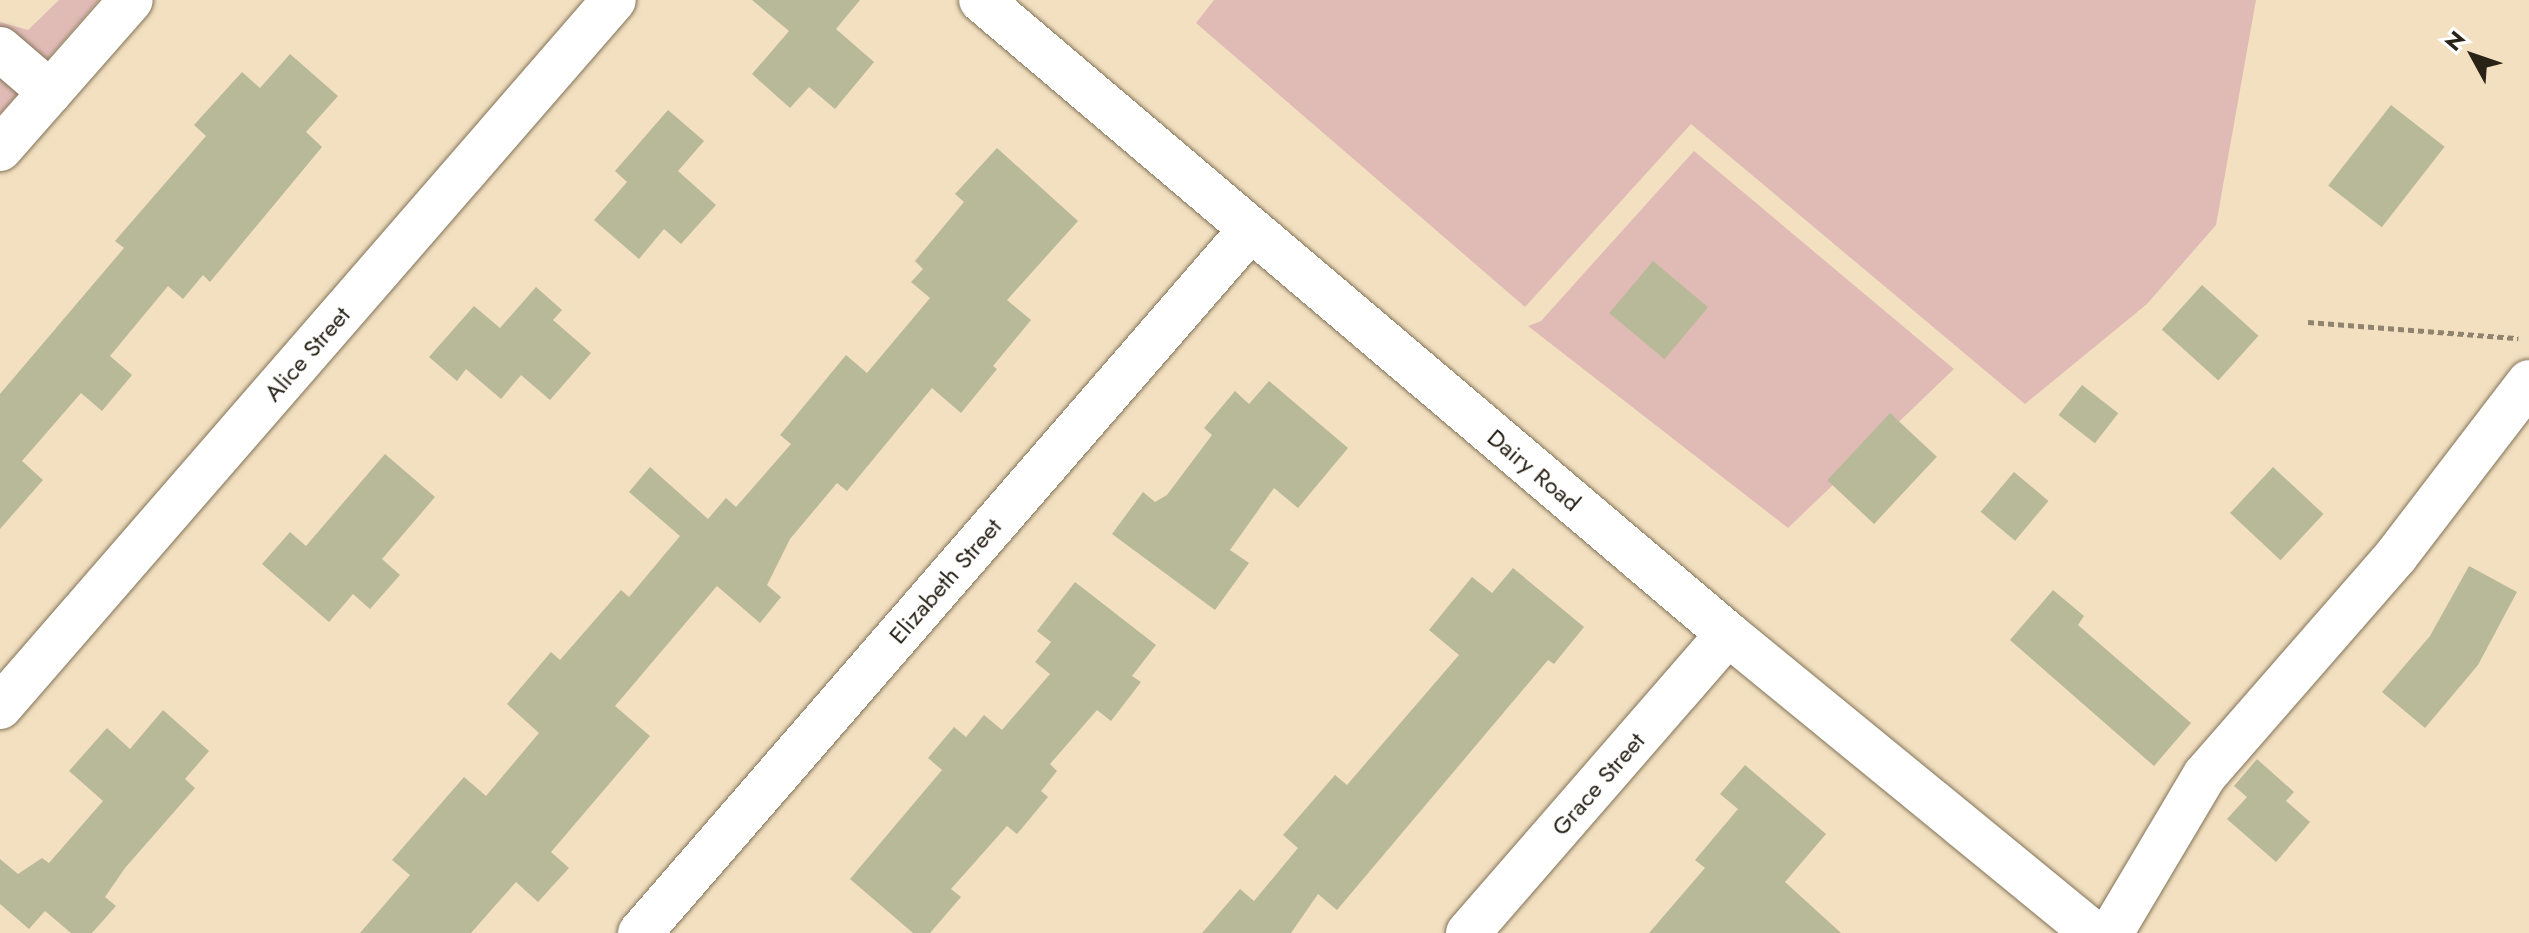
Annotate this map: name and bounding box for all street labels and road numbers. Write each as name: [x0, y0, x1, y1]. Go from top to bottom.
street label: Alice Street: [258, 301, 356, 407]
street label: Dairy Road: [1482, 423, 1586, 517]
street label: Elizabeth Street: [883, 513, 1007, 649]
street label: Grace Street: [1546, 727, 1650, 841]

